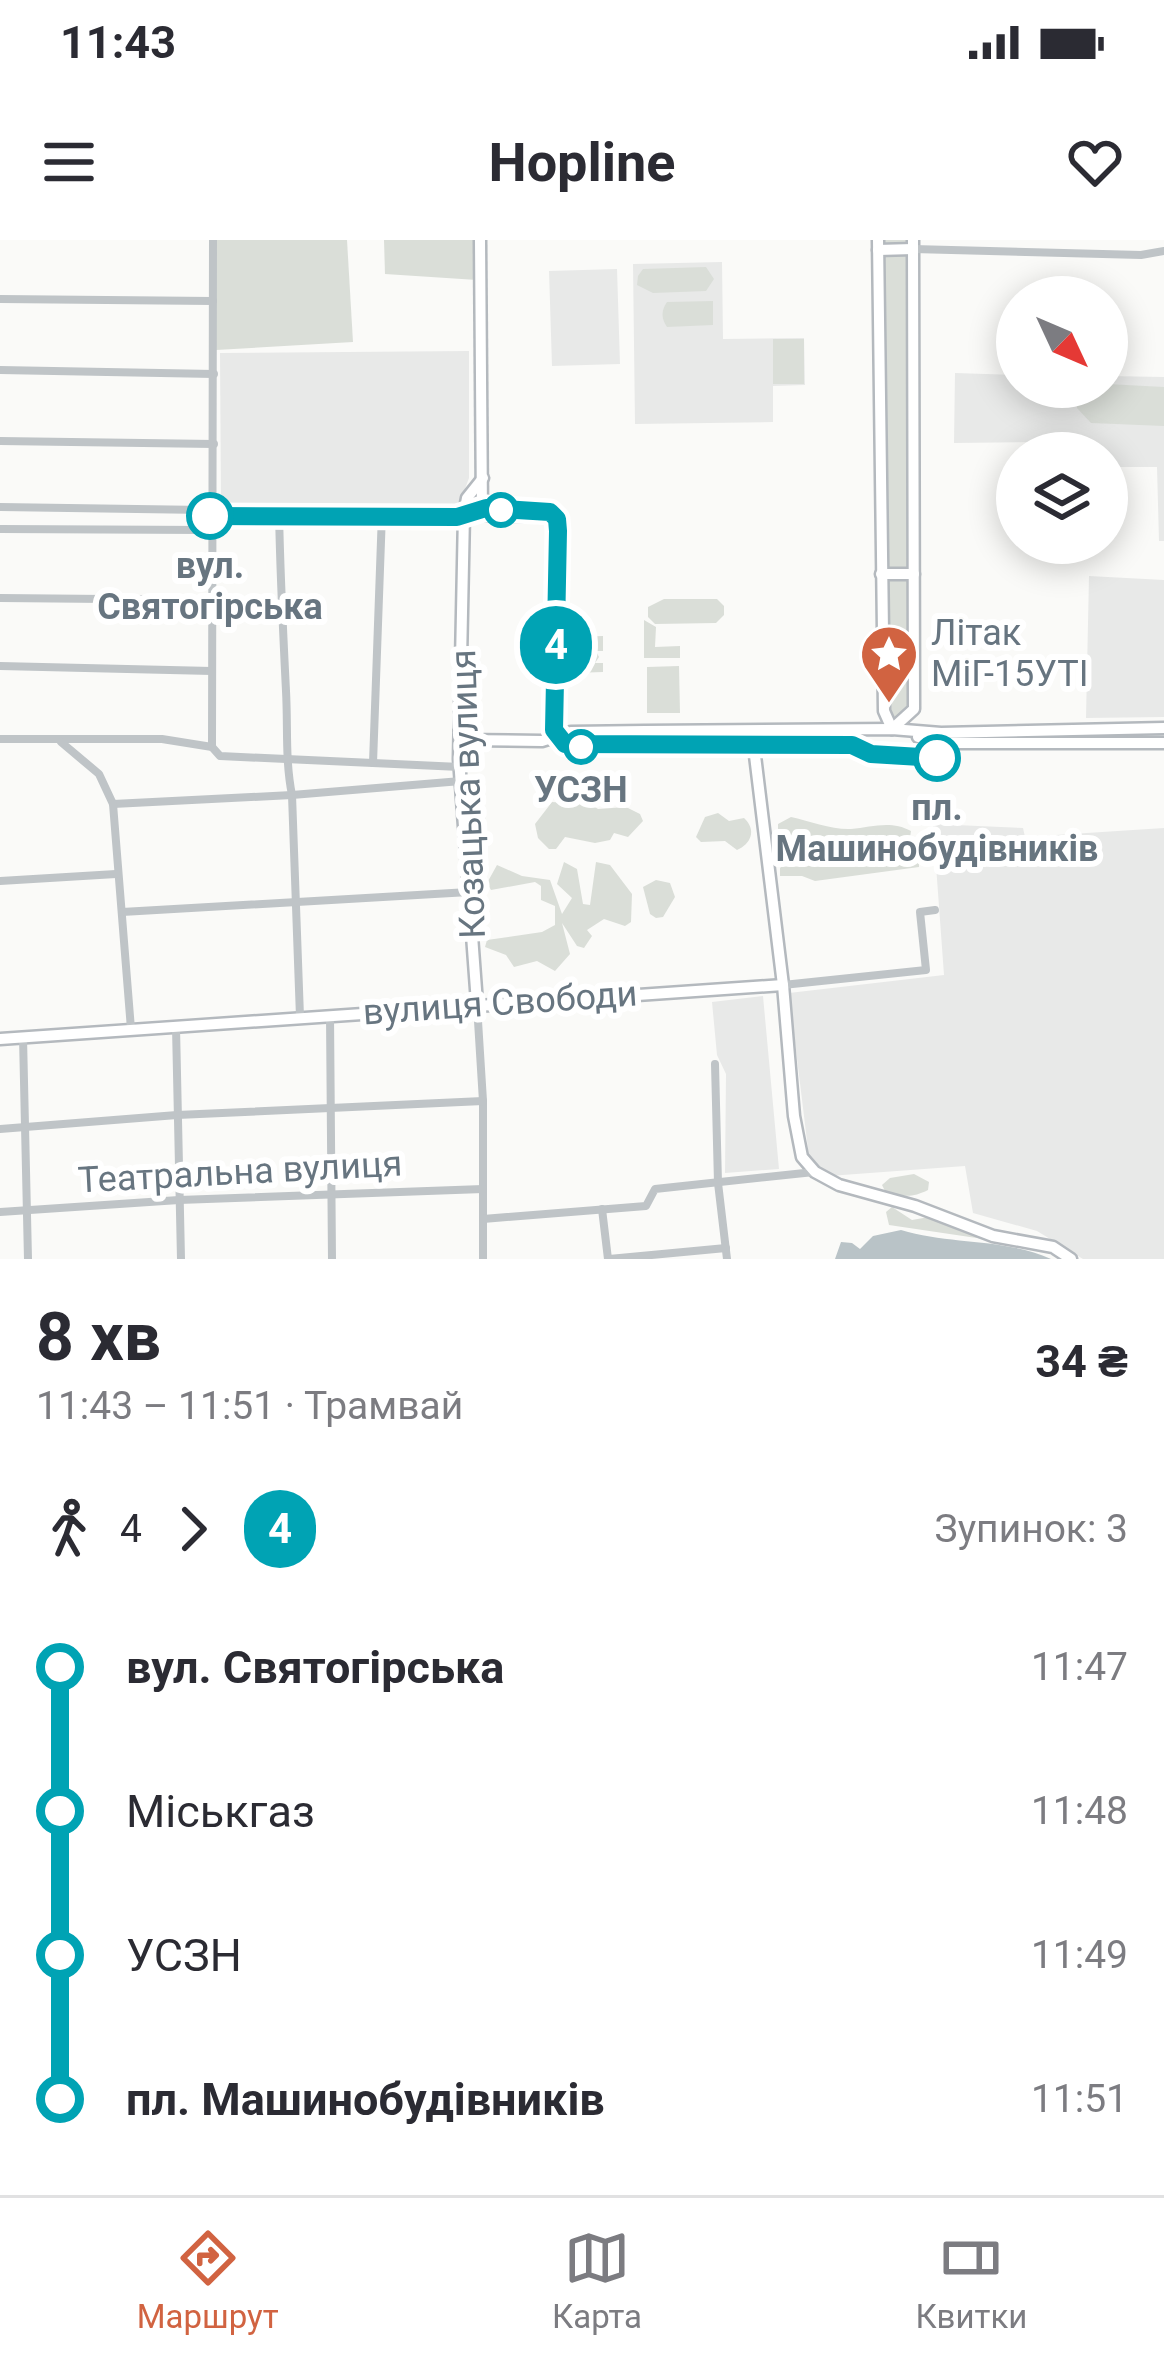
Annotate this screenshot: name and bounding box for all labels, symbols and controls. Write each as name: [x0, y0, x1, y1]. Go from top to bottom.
text: 11:43: [60, 16, 176, 69]
icon: menu: [36, 129, 102, 195]
icon: heart: [1062, 129, 1128, 195]
text: Hopline: [489, 131, 676, 194]
north arrow: [996, 276, 1128, 408]
map controls: [996, 276, 1128, 564]
button: layers: [996, 432, 1128, 564]
marker: вул. Святогірська: [188, 494, 232, 538]
unlabelled marker: [485, 494, 517, 526]
place label: вул. Святогірська: [97, 545, 323, 628]
line badge: 4: [517, 606, 595, 684]
place label: Літак МіГ-15УТІ: [931, 612, 1089, 695]
text: 4: [544, 620, 568, 669]
place icon: Літак МіГ-15УТІ: [858, 623, 920, 705]
street label: Козацька вулиця: [442, 649, 494, 939]
marker: УСЗН: [565, 731, 597, 763]
marker: пл. Машинобудівників: [915, 736, 959, 780]
place label: УСЗН: [534, 769, 628, 811]
place label: пл. Машинобудівників: [776, 787, 1098, 870]
street label: вулиця Свободи: [361, 972, 639, 1034]
street label: Театральна вулиця: [77, 1143, 403, 1201]
text: 8 хв: [36, 1299, 161, 1376]
text: 34 ₴: [1035, 1335, 1128, 1388]
text: 11:43 – 11:51 · Трамвай: [36, 1383, 463, 1429]
icon: walk: [36, 1496, 102, 1562]
icon: forward: [160, 1496, 226, 1562]
text: 4: [268, 1504, 292, 1553]
text: 4: [120, 1506, 142, 1552]
text: Зупинок: 3: [935, 1506, 1128, 1552]
text: вул. Святогірська: [126, 1641, 504, 1694]
text: 11:47: [1031, 1644, 1128, 1690]
text: Міськгаз: [126, 1785, 315, 1838]
text: 11:48: [1031, 1788, 1128, 1834]
text: УСЗН: [126, 1929, 242, 1982]
text: 11:49: [1031, 1932, 1128, 1978]
text: пл. Машинобудівників: [126, 2073, 605, 2126]
text: 11:51: [1031, 2076, 1128, 2122]
tab: Маршрут: [137, 2225, 279, 2336]
tab: Карта: [552, 2225, 642, 2336]
tab: Квитки: [915, 2225, 1027, 2336]

